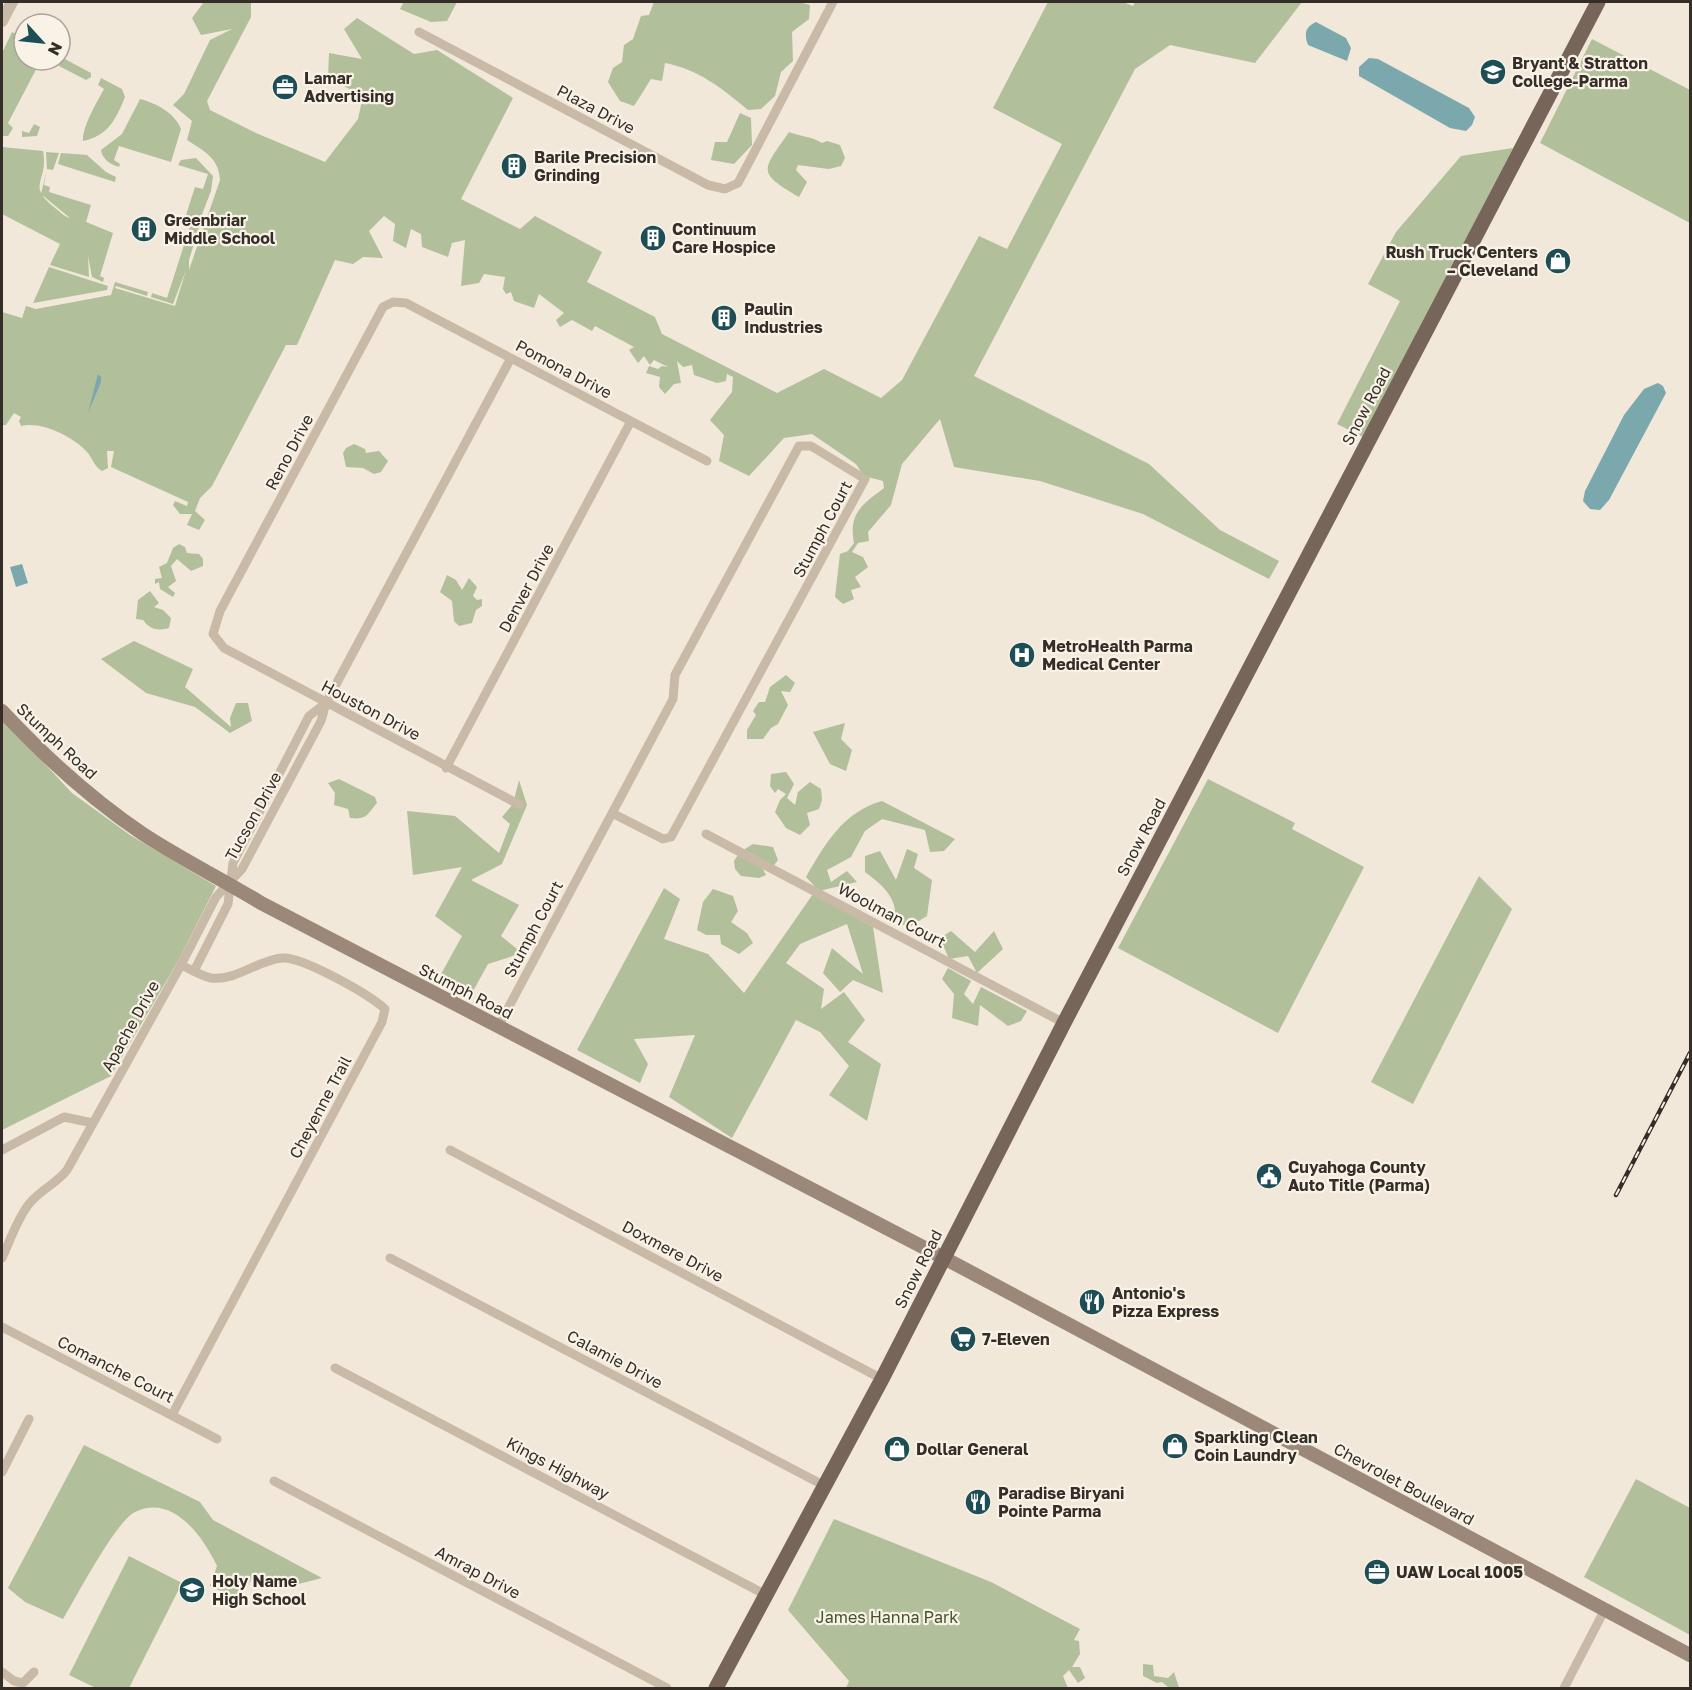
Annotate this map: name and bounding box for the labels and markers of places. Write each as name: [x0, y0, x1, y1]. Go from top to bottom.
place label: Bryant & Stratton College-Parma: [1512, 53, 1648, 91]
school or university icon: Bryant & Stratton College-Parma: [1478, 57, 1508, 87]
place label: Lamar Advertising: [304, 68, 394, 106]
office icon: Lamar Advertising: [270, 72, 300, 102]
place label: Barile Precision Grinding: [534, 147, 656, 185]
building icon: Barile Precision Grinding: [499, 151, 529, 181]
place label: Greenbriar Middle School: [164, 210, 276, 248]
building icon: Greenbriar Middle School: [129, 214, 159, 244]
place label: Continuum Care Hospice: [672, 219, 776, 257]
building icon: Continuum Care Hospice: [638, 223, 668, 253]
place label: Rush Truck Centers – Cleveland: [1385, 242, 1538, 280]
shop icon: Rush Truck Centers – Cleveland: [1543, 246, 1573, 276]
place label: Paulin Industries: [744, 299, 823, 337]
building icon: Paulin Industries: [709, 303, 739, 333]
place label: MetroHealth Parma Medical Center: [1042, 636, 1193, 674]
hospital icon: MetroHealth Parma Medical Center: [1007, 640, 1037, 670]
place label: Cuyahoga County Auto Title (Parma): [1288, 1157, 1430, 1195]
public building icon: Cuyahoga County Auto Title (Parma): [1254, 1161, 1284, 1191]
place label: Antonio's Pizza Express: [1112, 1283, 1219, 1321]
restaurant icon: Antonio's Pizza Express: [1077, 1287, 1107, 1317]
supermarket icon: 7-Eleven: [948, 1324, 978, 1354]
place label: 7-Eleven: [982, 1329, 1050, 1349]
place label: Sparkling Clean Coin Laundry: [1194, 1427, 1318, 1465]
shop icon: Sparkling Clean Coin Laundry: [1160, 1431, 1190, 1461]
shop icon: Dollar General: [882, 1434, 912, 1464]
place label: Dollar General: [916, 1439, 1029, 1459]
place label: Paradise Biryani Pointe Parma: [998, 1483, 1124, 1521]
restaurant icon: Paradise Biryani Pointe Parma: [963, 1487, 993, 1517]
office icon: UAW Local 1005: [1362, 1557, 1392, 1587]
place label: UAW Local 1005: [1396, 1562, 1523, 1582]
place label: Holy Name High School: [212, 1571, 307, 1609]
school or university icon: Holy Name High School: [177, 1575, 207, 1605]

